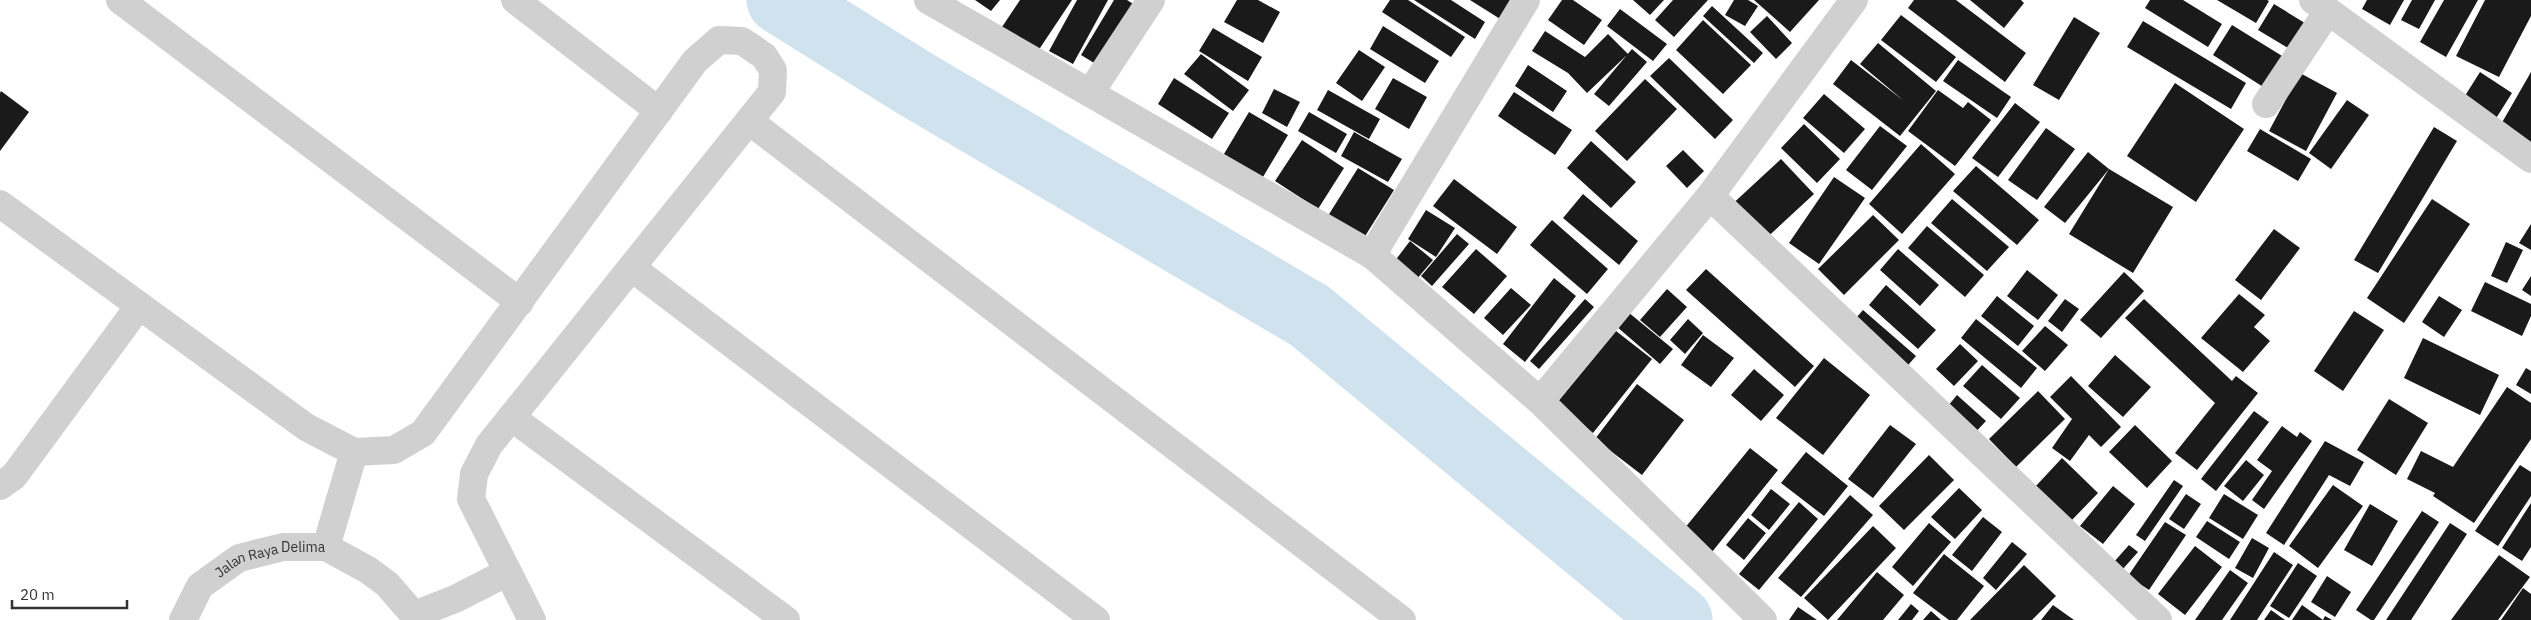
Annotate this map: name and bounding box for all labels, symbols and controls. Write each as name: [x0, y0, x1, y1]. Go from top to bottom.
street label: Jalan Raya Delima: [211, 538, 326, 581]
scale bar: [12, 578, 128, 610]
text: 20 m: [20, 585, 55, 604]

